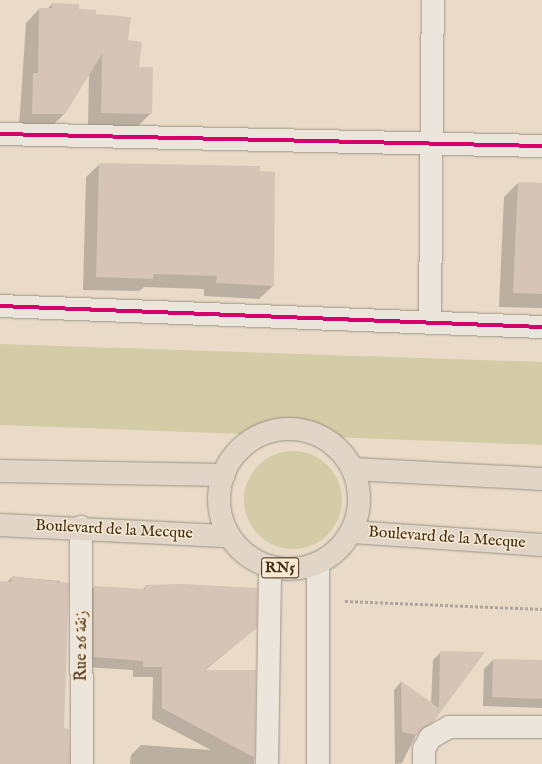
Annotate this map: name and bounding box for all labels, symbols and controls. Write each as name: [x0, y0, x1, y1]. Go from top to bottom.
street label: Boulevard de la Mecque: [35, 516, 193, 544]
street label: Boulevard de la Mecque: [368, 523, 526, 553]
road number: RN5: [261, 555, 299, 581]
street label: Rue 26 زنقة: [72, 611, 92, 681]

